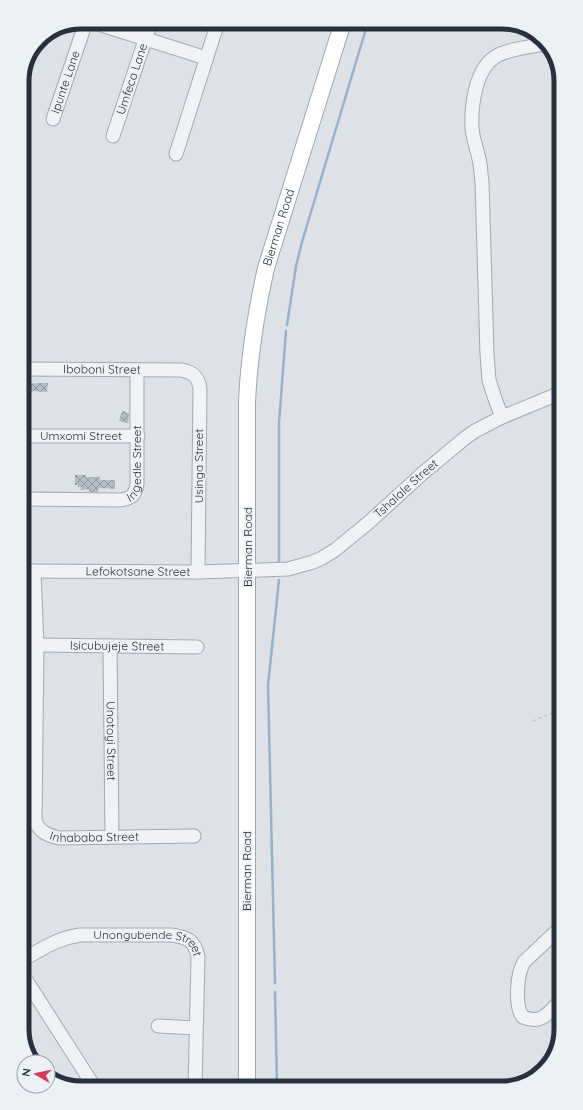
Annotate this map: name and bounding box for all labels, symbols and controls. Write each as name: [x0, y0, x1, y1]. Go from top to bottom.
street label: Umfeca Lane: [113, 41, 150, 117]
street label: Ipunte Lane: [47, 48, 83, 115]
street label: Bierman Road: [259, 187, 297, 268]
street label: Iboboni Street: [63, 361, 141, 377]
street label: Ingedle Street: [124, 426, 144, 505]
street label: Umxomi Street: [40, 428, 122, 443]
street label: Usinga Street: [191, 429, 206, 503]
street label: Tshalale Street: [370, 456, 441, 521]
street label: Bierman Road: [240, 507, 255, 587]
street label: Lefokotsane Street: [86, 563, 190, 579]
street label: Isicubujeje Street: [70, 637, 164, 654]
street label: Unotoyi Street: [104, 701, 119, 781]
street label: Inhababa Street: [48, 828, 139, 845]
street label: Bierman Road: [239, 831, 254, 911]
street label: Unongubende Street: [93, 927, 206, 958]
north arrow: [16, 1054, 56, 1094]
text: N: [19, 1067, 34, 1078]

